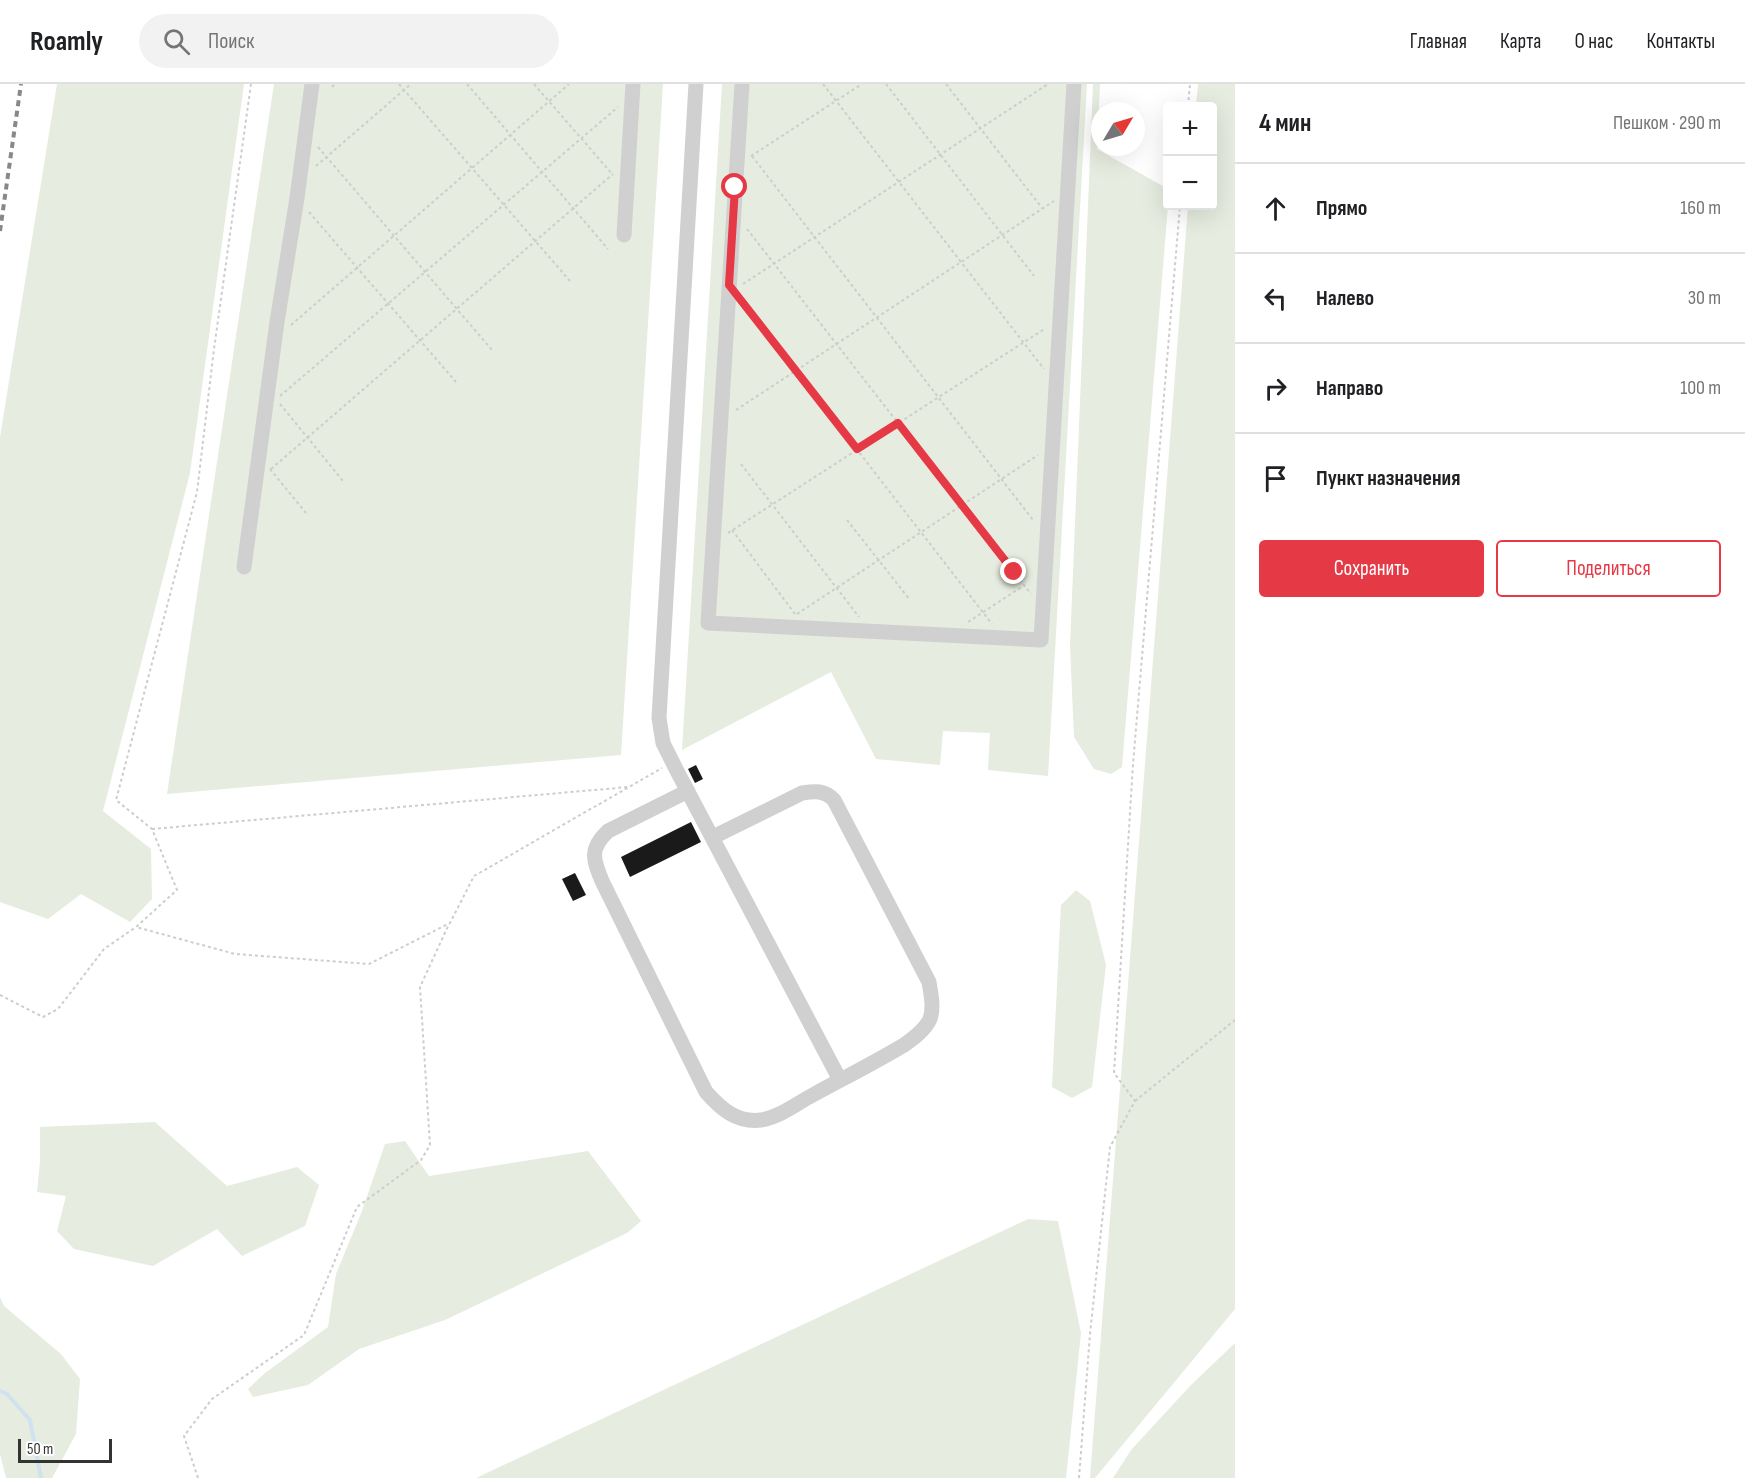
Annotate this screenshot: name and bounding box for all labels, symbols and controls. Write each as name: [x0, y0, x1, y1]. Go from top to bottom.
search box: [139, 14, 559, 68]
text: Roamly: [30, 25, 103, 58]
icon: search: [160, 25, 193, 58]
text: Поиск: [208, 28, 254, 55]
text: Главная: [1410, 29, 1467, 54]
text: Карта: [1500, 29, 1541, 54]
text: О нас: [1574, 29, 1613, 54]
text: Контакты: [1646, 29, 1715, 54]
north arrow: [1091, 102, 1145, 156]
map controls: [1163, 102, 1217, 210]
button: +: [1163, 102, 1217, 156]
text: 4 мин: [1259, 108, 1311, 139]
text: Пешком · 290 m: [1613, 111, 1721, 135]
button: −: [1163, 156, 1217, 210]
route start: [721, 173, 747, 199]
icon: ahead: [1259, 192, 1292, 225]
text: Прямо: [1316, 195, 1367, 222]
text: 160 m: [1680, 196, 1721, 220]
icon: left: [1259, 282, 1292, 315]
text: Налево: [1316, 285, 1374, 312]
text: 30 m: [1688, 286, 1721, 310]
icon: right: [1259, 372, 1292, 405]
text: Направо: [1316, 375, 1383, 402]
text: 100 m: [1680, 376, 1721, 400]
icon: arrive: [1259, 462, 1292, 495]
text: Пункт назначения: [1316, 465, 1460, 492]
button: Сохранить: [1259, 540, 1484, 597]
button: Поделиться: [1496, 540, 1721, 597]
route end: [1000, 558, 1026, 584]
scale bar: [18, 1436, 112, 1464]
text: 50 m: [27, 1440, 53, 1459]

